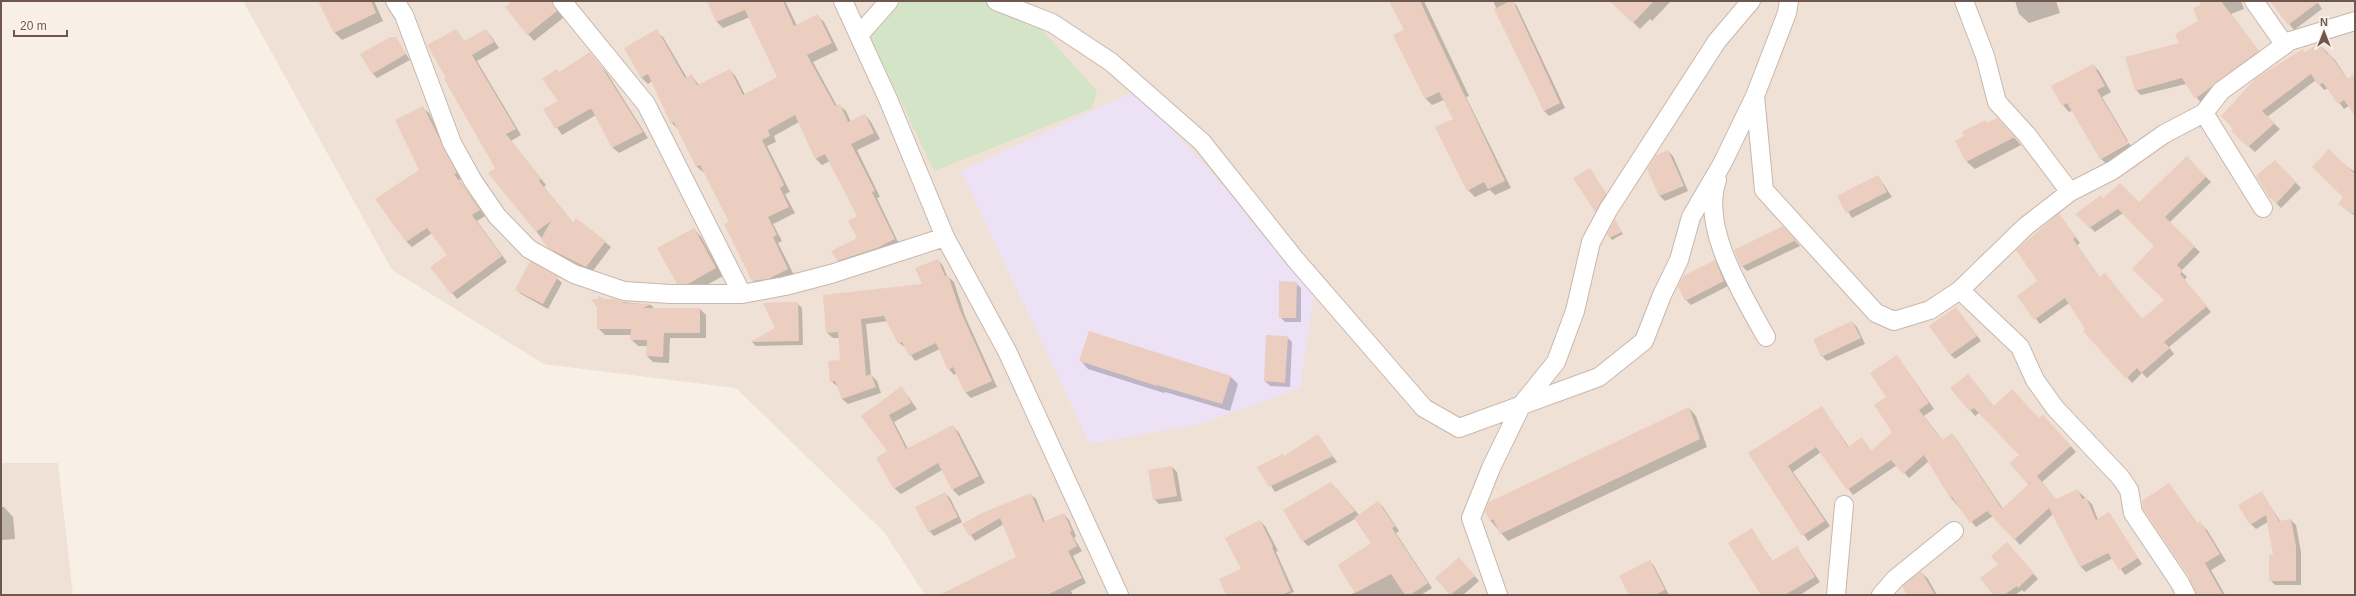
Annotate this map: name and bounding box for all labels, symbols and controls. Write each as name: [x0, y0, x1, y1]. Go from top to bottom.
scale bar: [14, 12, 67, 38]
north arrow: [2304, 12, 2344, 52]
text: N: [2320, 16, 2328, 28]
text: 20 m: [20, 19, 47, 33]

